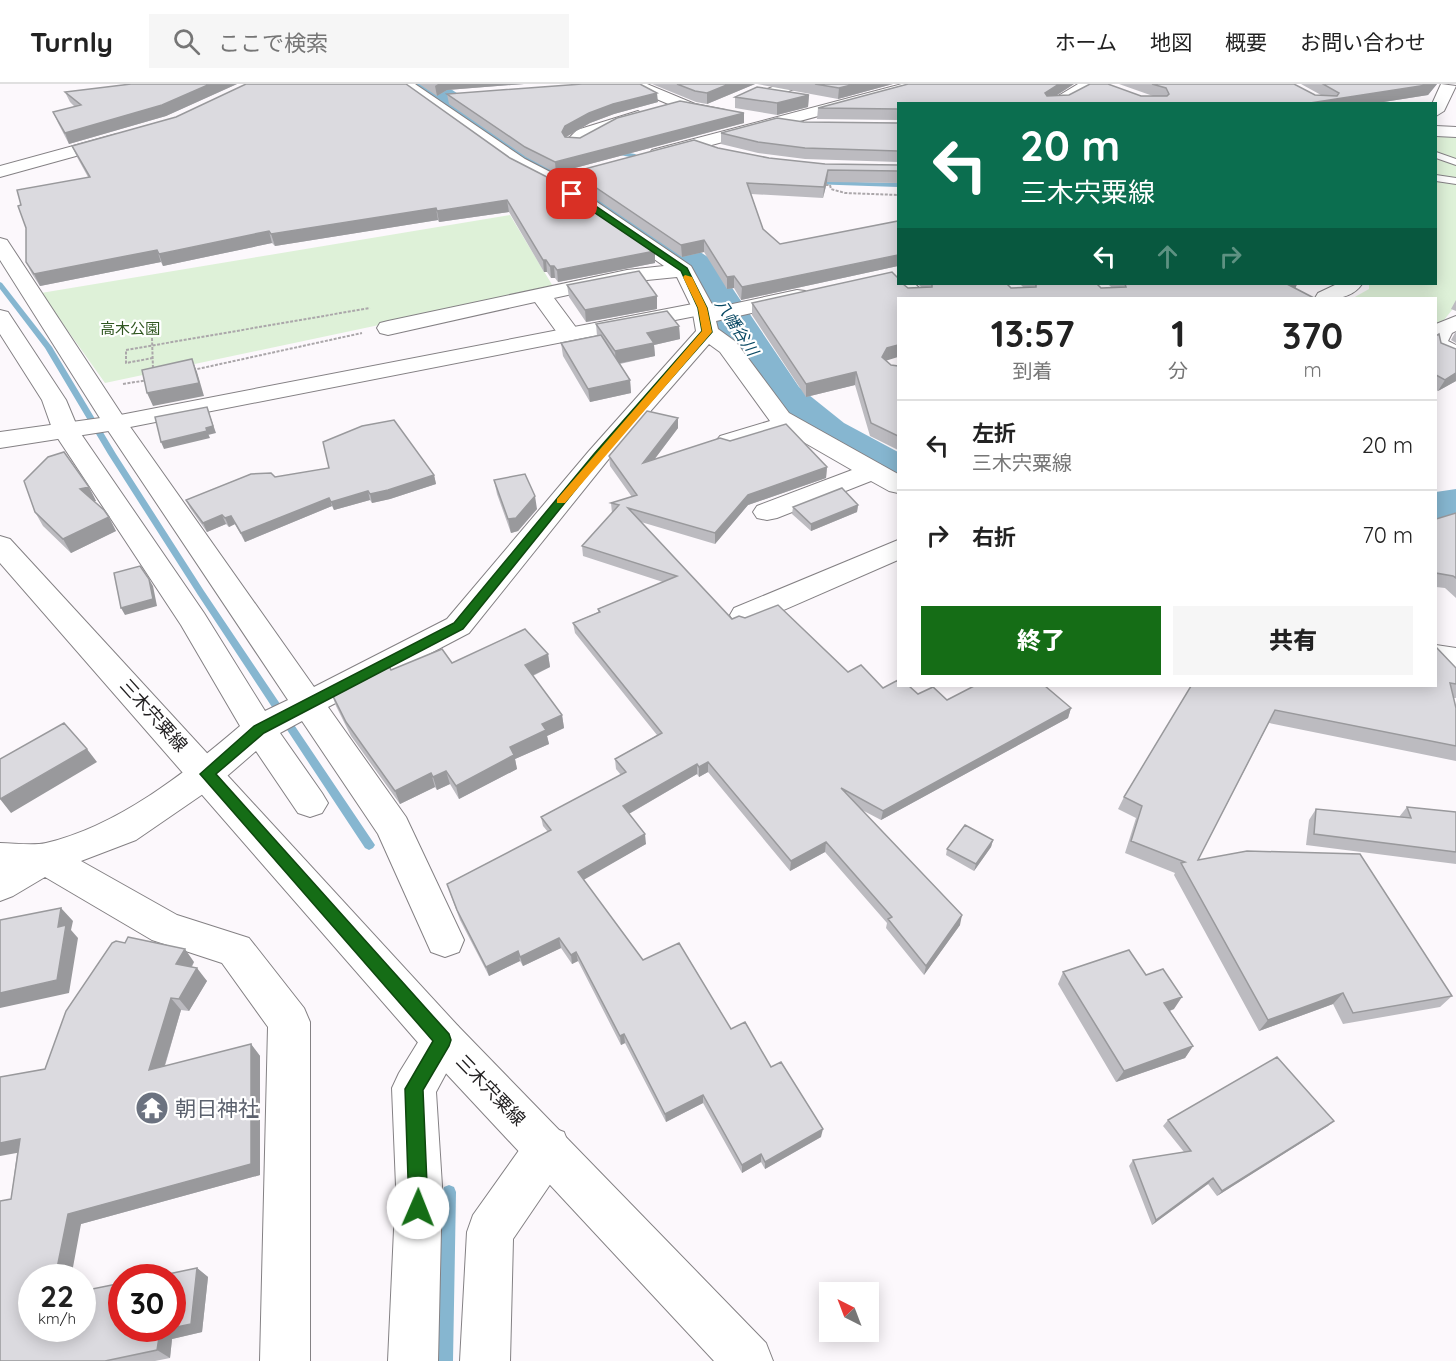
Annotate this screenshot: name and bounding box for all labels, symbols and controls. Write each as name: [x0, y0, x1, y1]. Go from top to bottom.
search box: [149, 14, 569, 68]
text: Turnly: [30, 24, 113, 59]
icon: search: [170, 25, 203, 58]
text: ここで検索: [218, 29, 328, 57]
text: ホーム: [1055, 29, 1117, 55]
text: 地図: [1150, 29, 1192, 55]
text: 概要: [1225, 29, 1267, 55]
text: お問い合わせ: [1300, 29, 1426, 55]
text: 20 m: [1020, 119, 1120, 172]
icon: left: [921, 126, 999, 204]
pin: [546, 168, 597, 219]
text: 三木宍粟線: [1020, 175, 1155, 209]
icon: arrive: [555, 177, 588, 210]
icon: left: [1088, 240, 1121, 273]
icon: ahead: [1151, 240, 1184, 273]
icon: right: [1214, 240, 1247, 273]
water label: 八幡谷川: [711, 295, 764, 361]
text: 13:57: [991, 311, 1074, 356]
text: 1: [1171, 311, 1185, 356]
text: 370: [1282, 313, 1343, 358]
park label: 高木公園: [100, 319, 160, 338]
text: m: [1303, 357, 1322, 382]
text: 到着: [1013, 358, 1053, 383]
text: 分: [1168, 358, 1188, 383]
text: 左折: [972, 419, 1016, 447]
icon: left: [921, 429, 954, 462]
text: 20 m: [1362, 431, 1413, 459]
text: 三木宍粟線: [972, 450, 1072, 475]
icon: right: [921, 519, 954, 552]
text: 70 m: [1363, 521, 1413, 549]
text: 右折: [972, 523, 1016, 551]
button: 終了: [921, 606, 1161, 675]
button: 共有: [1173, 606, 1413, 675]
street label: 三木宍粟線: [115, 674, 193, 756]
street label: 三木宍粟線: [451, 1050, 531, 1130]
temple icon: 朝日神社: [134, 1090, 170, 1126]
place label: 朝日神社: [175, 1095, 259, 1121]
position arrow: [386, 1176, 450, 1240]
speed limit sign: 30: [108, 1264, 186, 1342]
text: 22: [40, 1277, 74, 1315]
north arrow: [819, 1282, 879, 1342]
map controls: [819, 1282, 879, 1342]
text: km/h: [38, 1309, 76, 1328]

